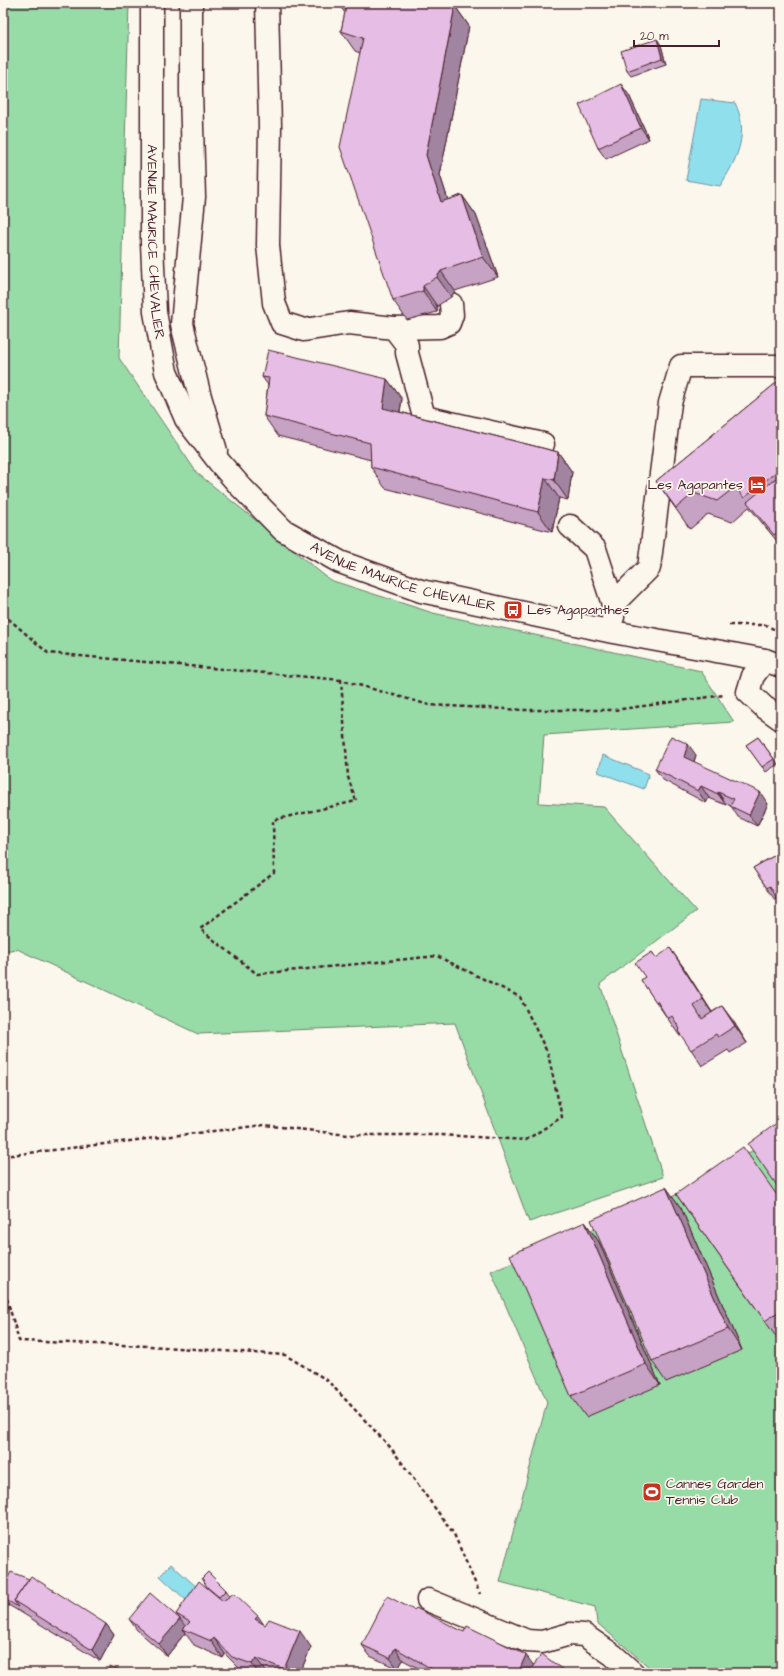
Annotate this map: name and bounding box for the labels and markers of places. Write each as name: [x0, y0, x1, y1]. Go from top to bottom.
hotel icon: Les Agapantes: [746, 474, 768, 496]
place label: Les Agapantes: [648, 475, 743, 495]
bus stop icon: Les Agapanthes: [502, 599, 524, 621]
place label: Les Agapanthes: [527, 600, 629, 620]
place label: Cannes Garden Tennis Club: [666, 1474, 764, 1510]
sports icon: Cannes Garden Tennis Club: [641, 1481, 663, 1503]

